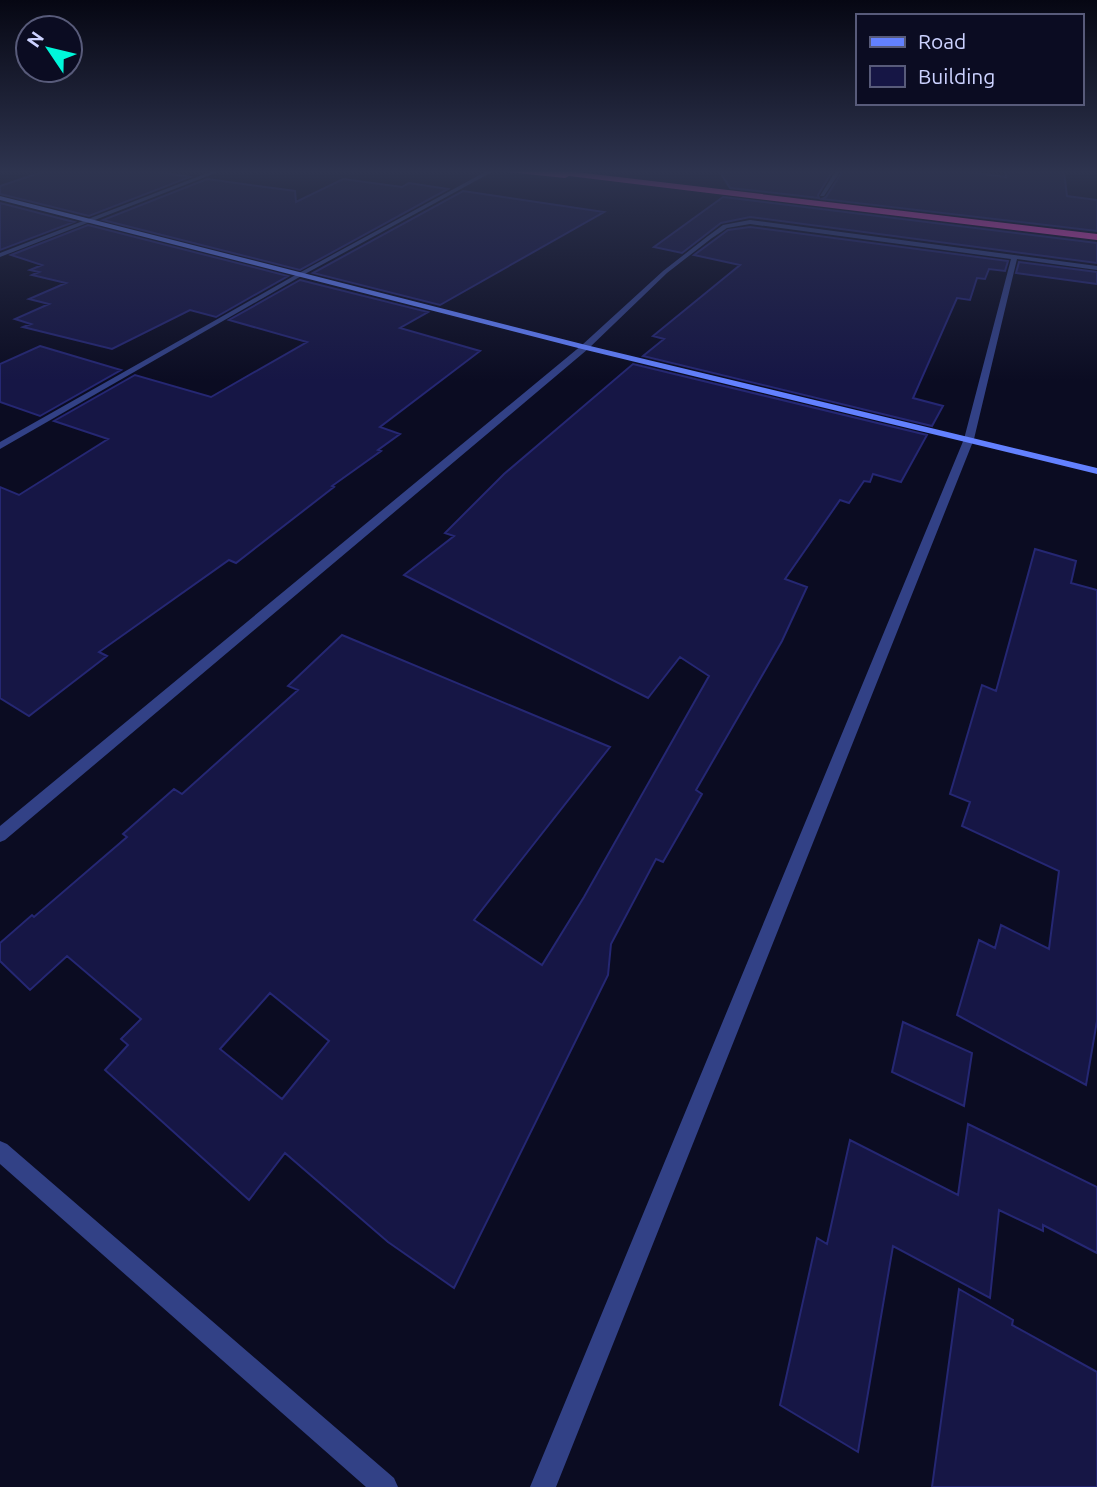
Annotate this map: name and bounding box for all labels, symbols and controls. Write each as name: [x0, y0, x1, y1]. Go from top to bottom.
north arrow: [14, 14, 84, 84]
legend: [856, 14, 1083, 105]
text: N: [22, 27, 48, 51]
text: Road: [918, 29, 966, 53]
text: Building: [918, 64, 995, 88]

